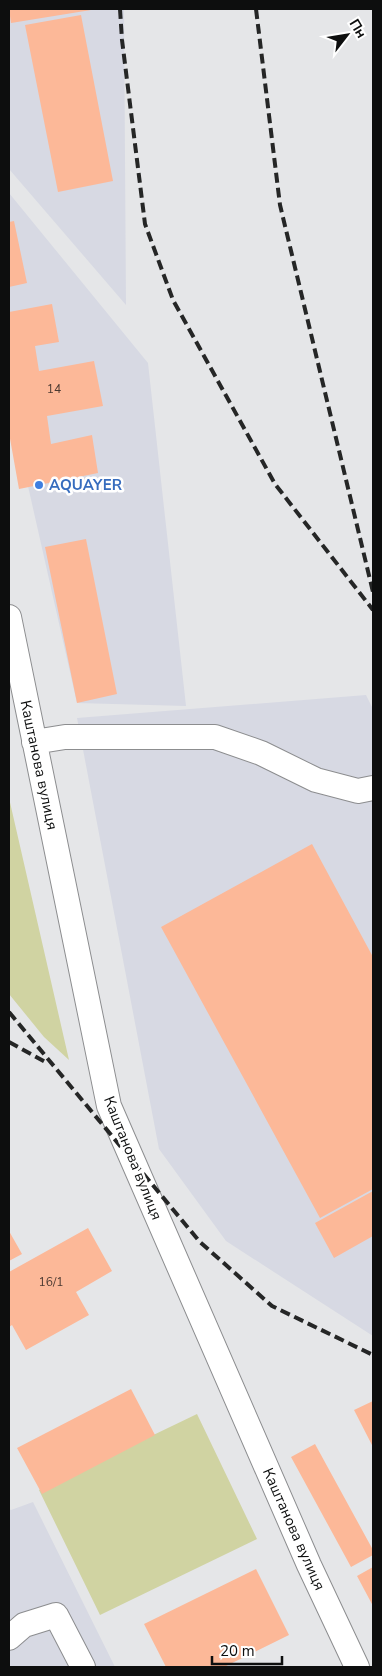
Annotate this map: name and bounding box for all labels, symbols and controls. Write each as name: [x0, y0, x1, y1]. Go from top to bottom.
north arrow: [322, 10, 372, 60]
text: Пн: [345, 15, 371, 42]
house number: 14: [47, 381, 61, 397]
place label: AQUAYER: [49, 475, 123, 495]
marker: AQUAYER: [33, 479, 45, 491]
street label: Каштанова вулиця: [16, 698, 62, 832]
street label: Каштанова вулиця: [99, 1093, 167, 1223]
house number: 16/1: [39, 1274, 64, 1290]
street label: Каштанова вулиця: [258, 1465, 330, 1593]
scale bar: [212, 1634, 282, 1666]
text: 20 m: [220, 1641, 255, 1661]

